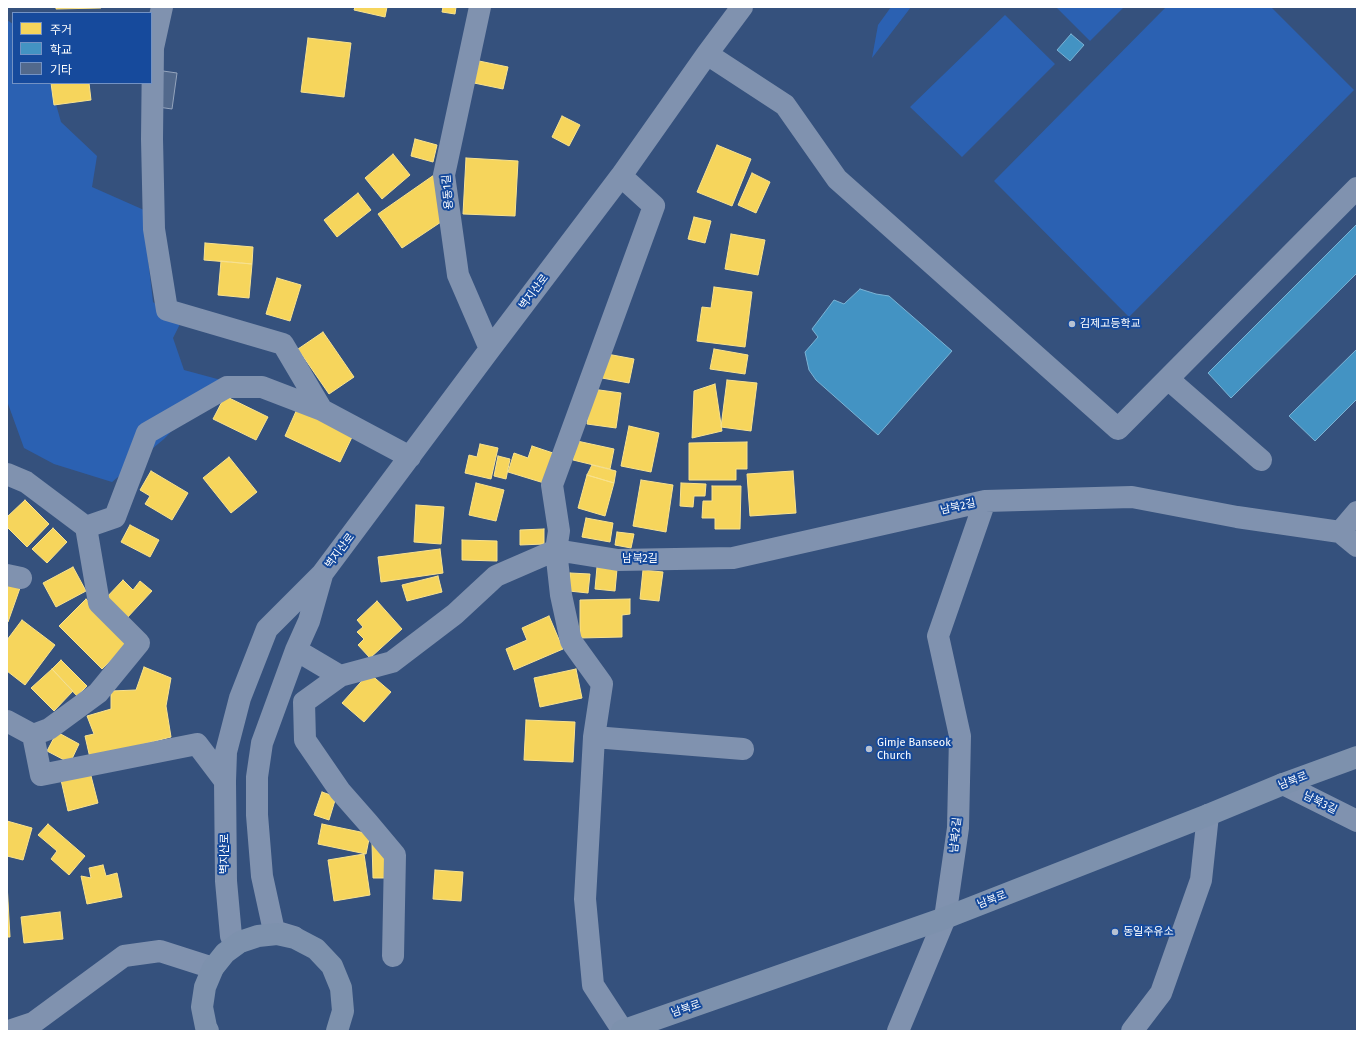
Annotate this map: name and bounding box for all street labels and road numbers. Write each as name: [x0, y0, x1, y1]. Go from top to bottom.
street label: 용동1길: [440, 174, 456, 210]
street label: 벽지산로: [517, 272, 551, 312]
street label: 남북2길: [939, 497, 977, 517]
street label: 벽지산로: [323, 531, 357, 571]
street label: 남북2길: [622, 552, 658, 566]
street label: 남북로: [1276, 769, 1310, 793]
street label: 남북3길: [1301, 789, 1339, 817]
street label: 남북2길: [948, 817, 964, 853]
street label: 벽지산로: [218, 834, 232, 874]
street label: 남북로: [975, 888, 1009, 912]
street label: 남북로: [669, 998, 703, 1020]

